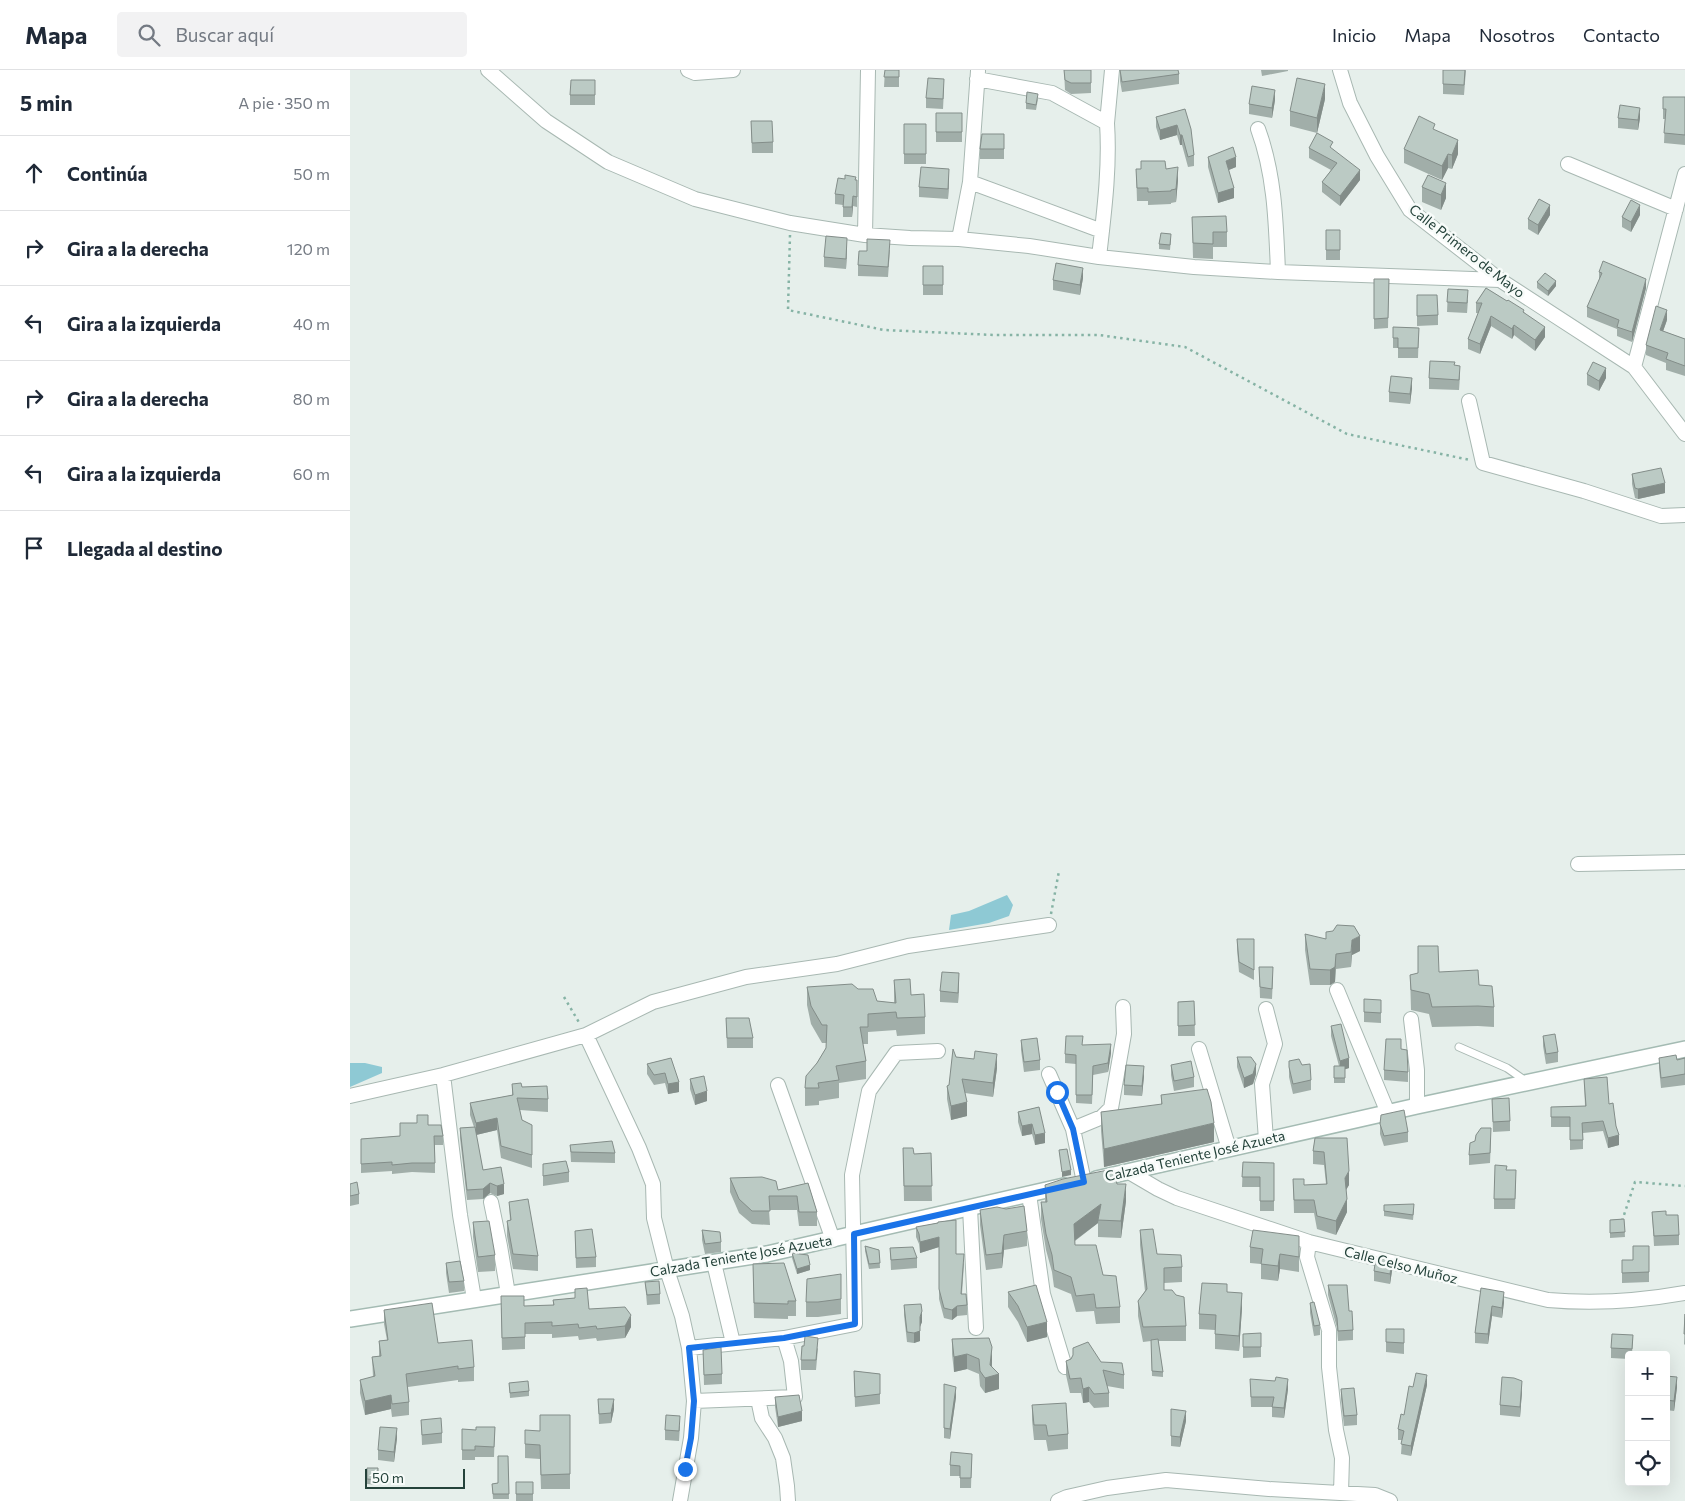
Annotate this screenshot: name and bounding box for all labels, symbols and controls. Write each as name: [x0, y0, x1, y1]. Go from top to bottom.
search box: [117, 12, 467, 57]
text: Mapa: [25, 20, 87, 49]
icon: search: [135, 21, 163, 49]
text: Buscar aquí: [175, 23, 274, 46]
text: Inicio: [1332, 24, 1376, 46]
text: Mapa: [1404, 24, 1451, 46]
text: Nosotros: [1479, 24, 1555, 46]
text: Contacto: [1583, 24, 1660, 46]
text: 5 min: [20, 90, 73, 115]
text: A pie · 350 m: [238, 93, 330, 112]
icon: ahead: [20, 159, 48, 187]
text: Continúa: [67, 162, 148, 185]
text: 50 m: [293, 164, 330, 183]
street label: Calle Primero de Mayo: [1406, 200, 1528, 301]
icon: right: [20, 234, 48, 262]
text: Gira a la derecha: [67, 237, 209, 260]
text: 120 m: [287, 239, 330, 258]
icon: left: [20, 309, 48, 337]
text: Gira a la izquierda: [67, 312, 221, 335]
text: 40 m: [293, 314, 330, 333]
icon: right: [20, 384, 48, 412]
text: Gira a la derecha: [67, 387, 209, 410]
text: 80 m: [293, 389, 330, 408]
icon: left: [20, 459, 48, 487]
text: Gira a la izquierda: [67, 462, 221, 485]
text: 60 m: [293, 464, 330, 483]
icon: arrive: [20, 534, 48, 562]
text: Llegada al destino: [67, 537, 223, 560]
route start: [1046, 1081, 1069, 1104]
street label: Calzada Teniente José Azueta: [1103, 1126, 1287, 1185]
street label: Calzada Teniente José Azueta: [649, 1231, 833, 1280]
street label: Calle Celso Muñoz: [1343, 1242, 1460, 1287]
map controls: [1625, 1351, 1670, 1486]
button: +: [1625, 1351, 1670, 1396]
button: −: [1625, 1396, 1670, 1441]
button: locate: [1625, 1441, 1670, 1486]
route end: [674, 1458, 697, 1481]
scale bar: [365, 1466, 465, 1489]
text: 50 m: [372, 1469, 404, 1486]

